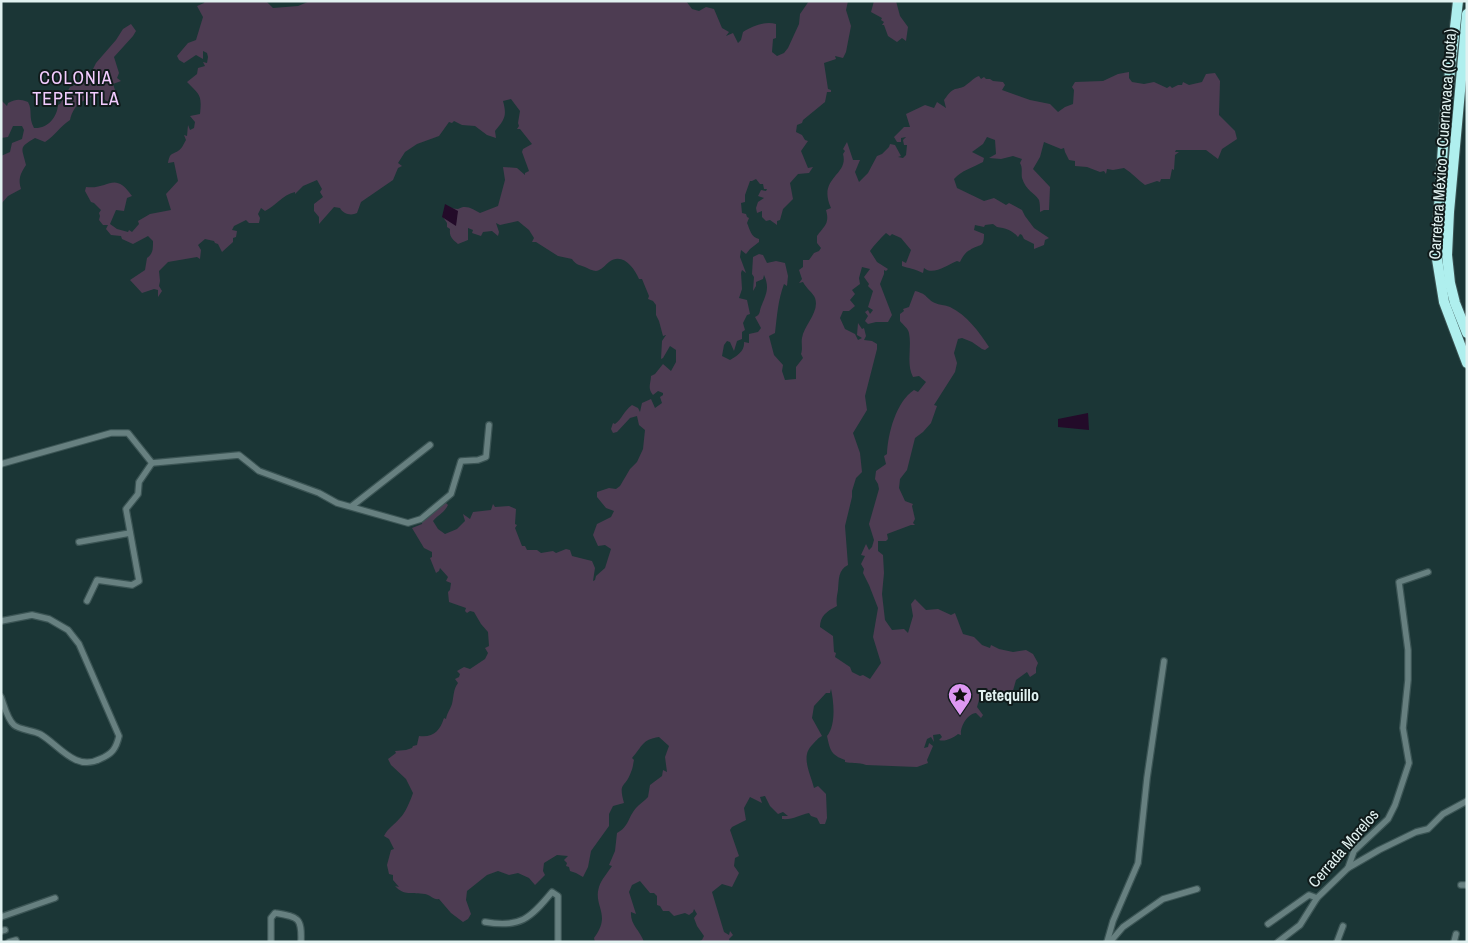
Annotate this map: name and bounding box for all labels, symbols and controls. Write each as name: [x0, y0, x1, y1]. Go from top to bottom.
street label: Carretera México - Cuernavaca (Cuota): [1423, 28, 1461, 260]
district label: COLONIA TEPETITLA: [32, 65, 120, 111]
place icon: Tetequillo: [947, 682, 973, 716]
place label: Tetequillo: [978, 684, 1039, 706]
street label: Cerrada Morelos: [1303, 804, 1383, 892]

